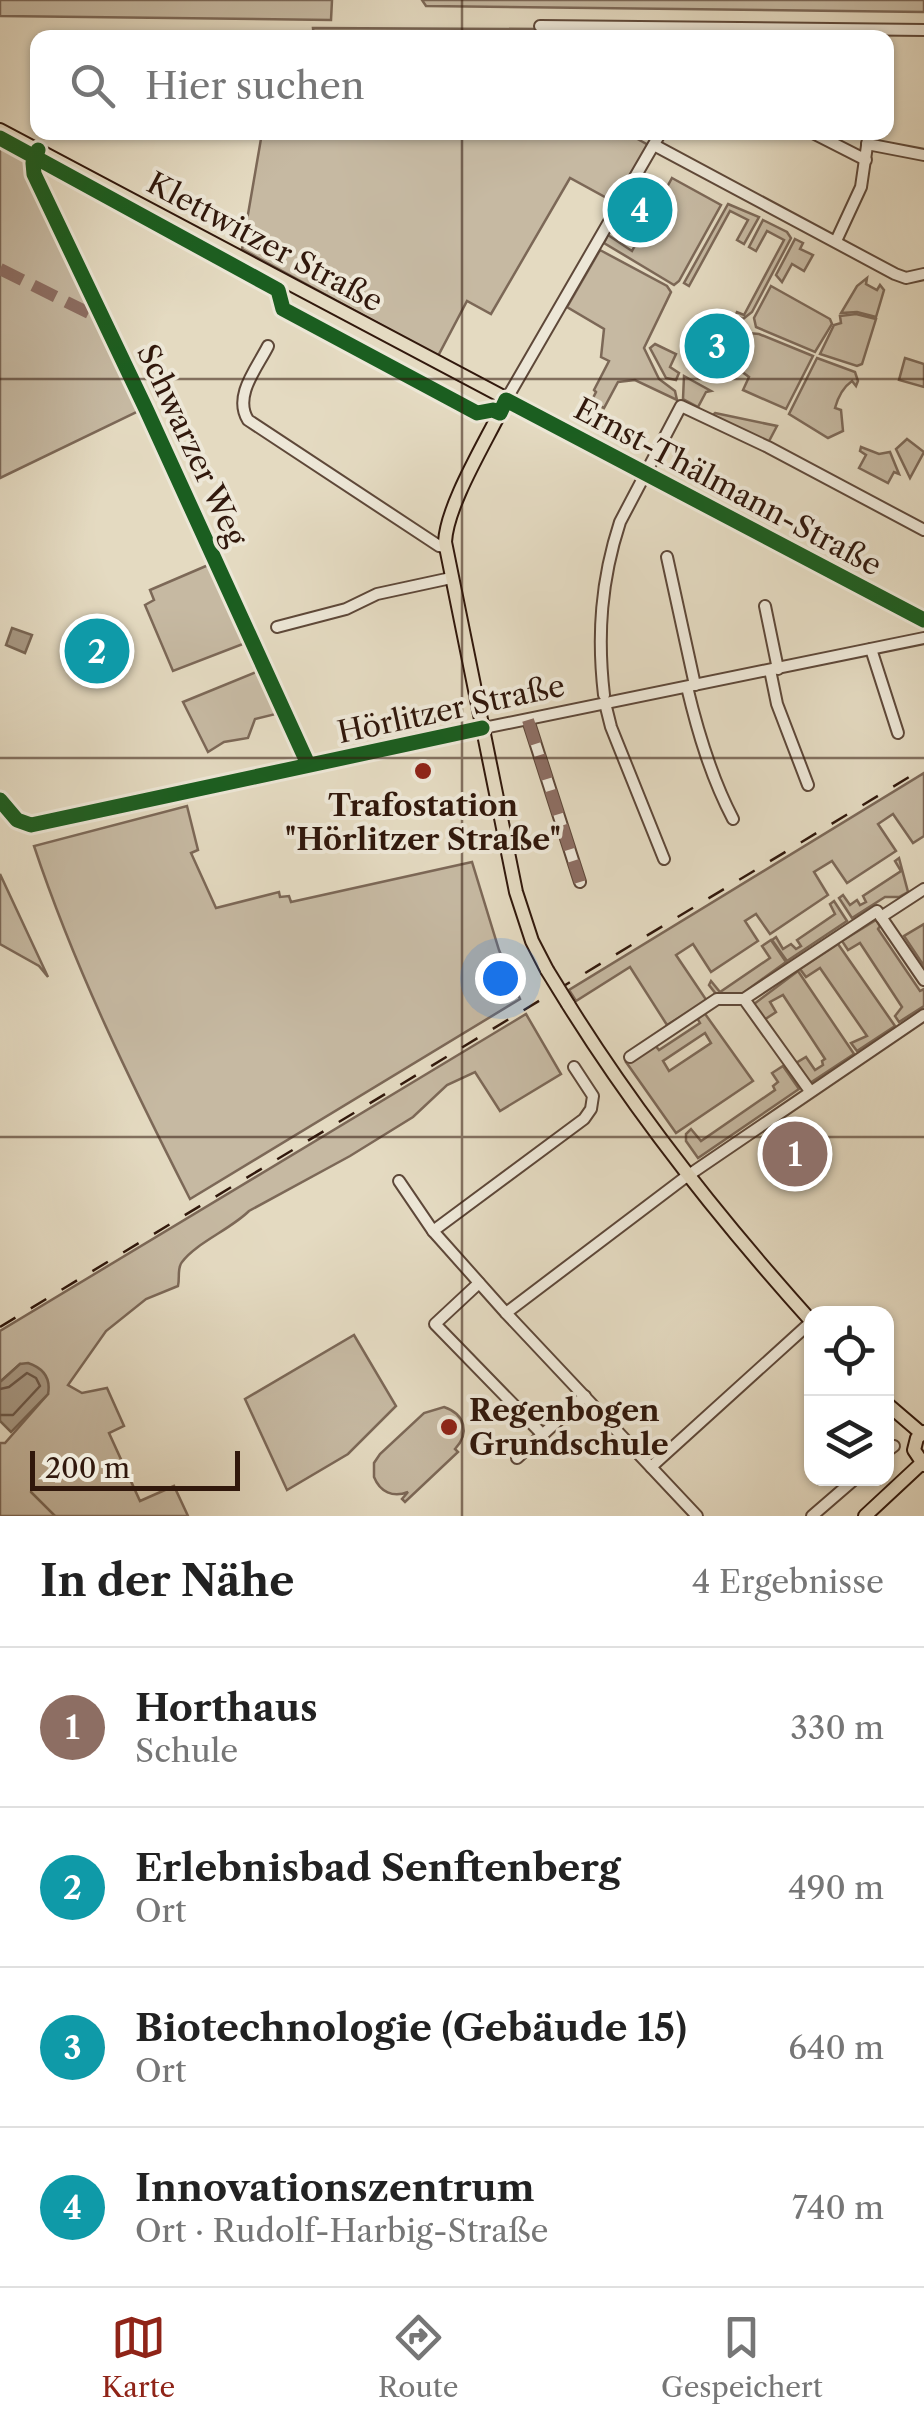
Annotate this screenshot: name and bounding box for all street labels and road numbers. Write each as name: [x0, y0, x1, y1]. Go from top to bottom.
street label: Klettwitzer Straße: [141, 164, 389, 320]
street label: Schwarzer Weg: [129, 338, 255, 552]
street label: Ernst-Thälmann-Straße: [568, 390, 888, 584]
street label: Hörlitzer Straße: [334, 667, 568, 751]

